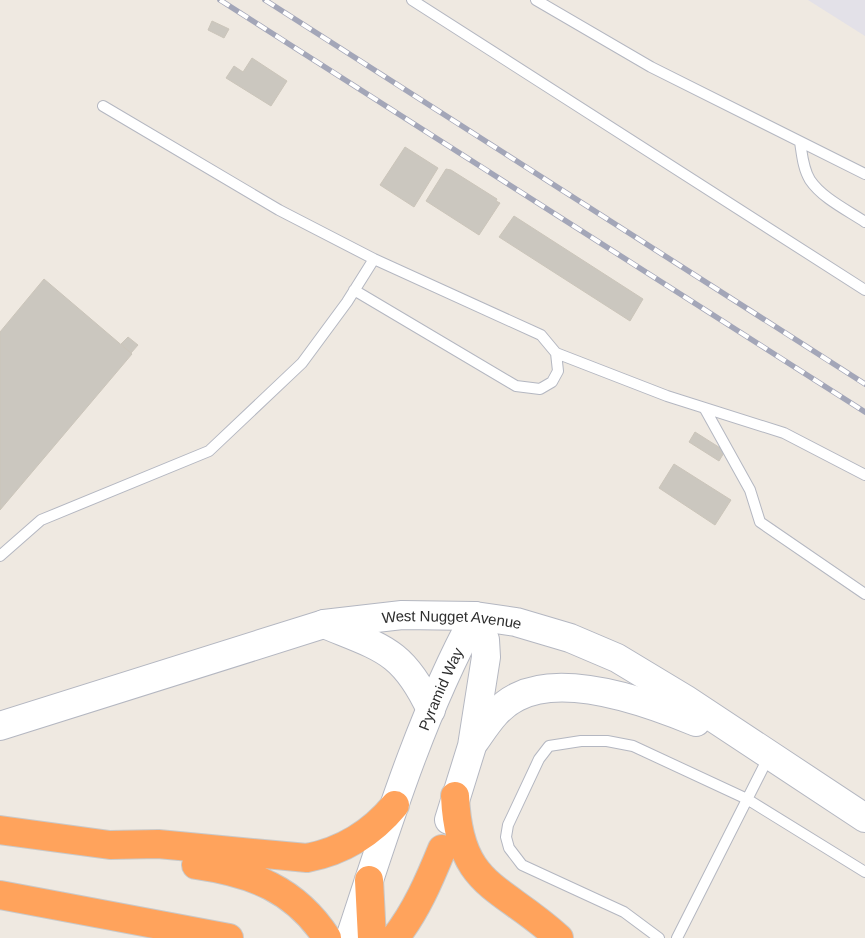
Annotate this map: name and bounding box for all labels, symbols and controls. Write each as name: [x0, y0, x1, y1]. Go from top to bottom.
street label: West Nugget Avenue: [381, 606, 524, 632]
street label: Pyramid Way: [414, 644, 466, 733]

